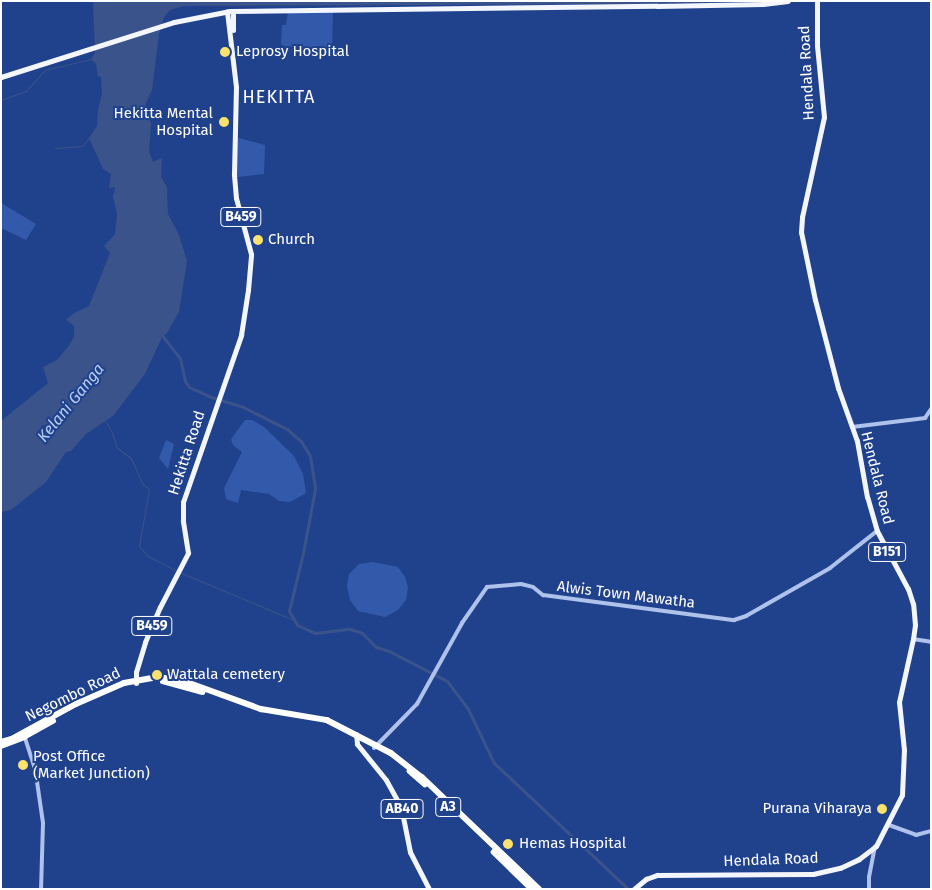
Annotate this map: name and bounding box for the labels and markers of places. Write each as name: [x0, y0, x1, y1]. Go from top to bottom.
place label: Leprosy Hospital: [236, 43, 349, 61]
marker: Leprosy Hospital: [218, 45, 232, 59]
place label: Hekitta Mental Hospital: [114, 104, 213, 139]
marker: Hekitta Mental Hospital: [217, 115, 231, 129]
place label: Church: [268, 231, 315, 249]
marker: Church: [252, 234, 264, 246]
place label: Wattala cemetery: [167, 666, 285, 684]
marker: Wattala cemetery: [151, 669, 163, 681]
place label: Post Office (Market Junction): [33, 747, 150, 782]
marker: Post Office (Market Junction): [17, 759, 29, 771]
place label: Purana Viharaya: [763, 800, 872, 818]
marker: Purana Viharaya: [876, 803, 888, 815]
place label: Hemas Hospital: [519, 835, 626, 853]
marker: Hemas Hospital: [501, 837, 515, 851]

